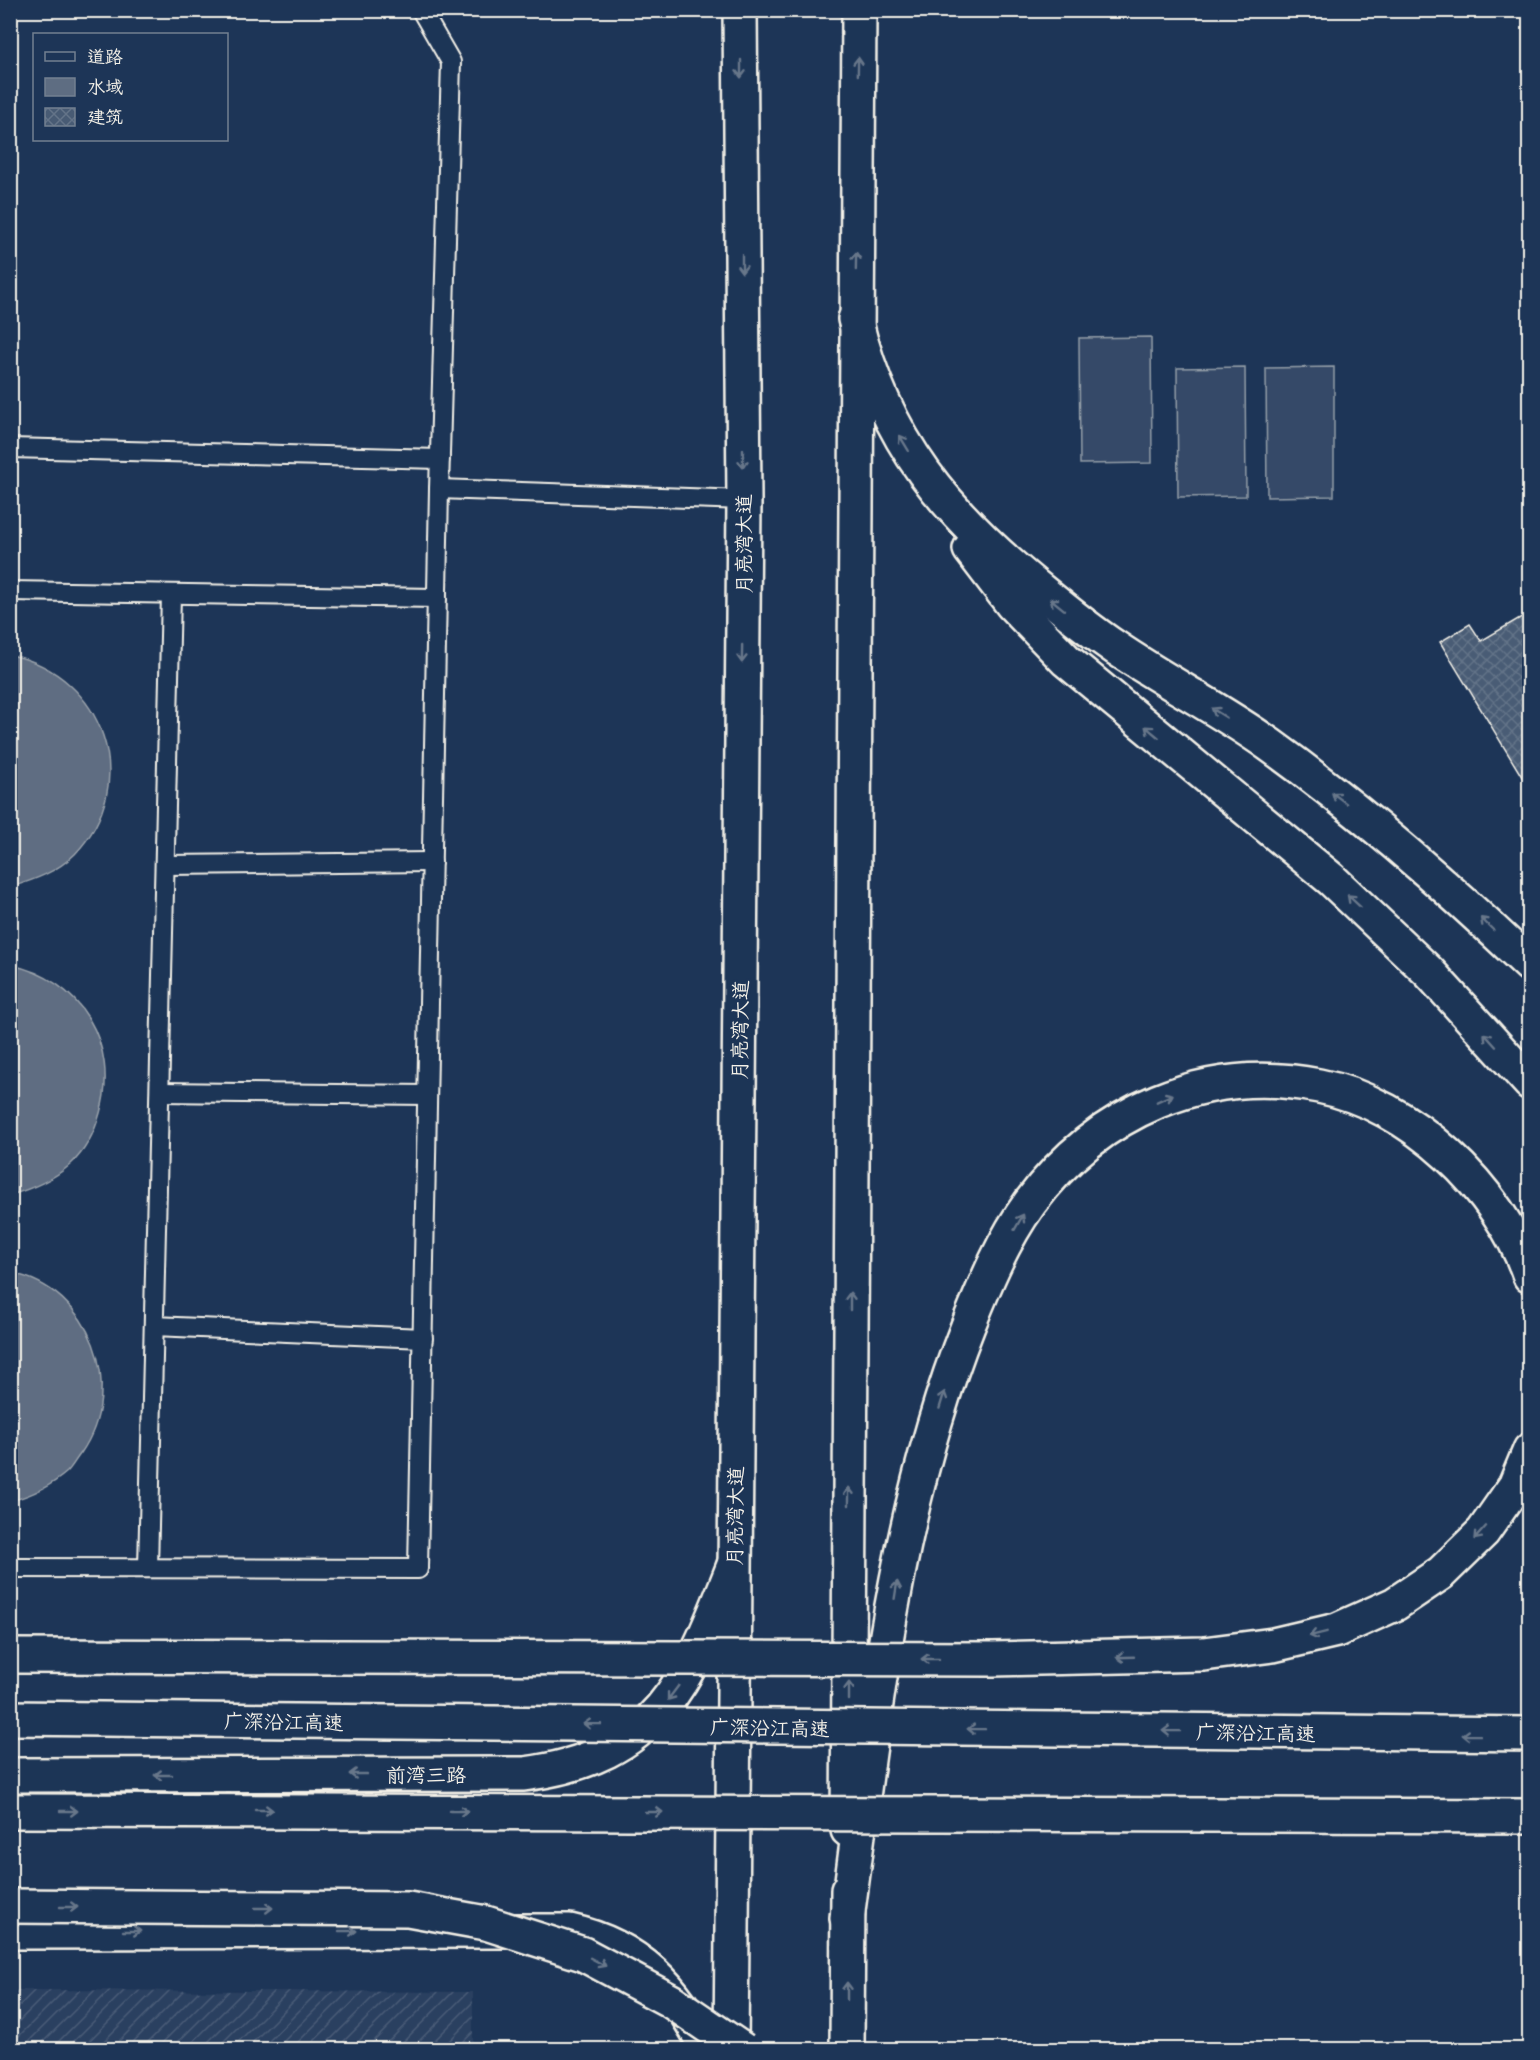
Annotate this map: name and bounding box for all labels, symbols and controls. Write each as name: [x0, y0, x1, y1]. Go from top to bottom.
legend: [33, 33, 228, 141]
text: 道路: [87, 42, 123, 69]
one-way arrow: [852, 56, 864, 76]
one-way arrow: [735, 58, 747, 78]
text: 水域: [87, 72, 123, 99]
text: 建筑: [87, 102, 123, 129]
one-way arrow: [850, 251, 862, 271]
one-way arrow: [736, 253, 748, 273]
one-way arrow: [897, 435, 909, 452]
one-way arrow: [737, 448, 749, 468]
street label: 月亮湾大道: [728, 494, 758, 594]
one-way arrow: [1050, 597, 1066, 610]
one-way arrow: [736, 643, 748, 663]
one-way arrow: [1211, 707, 1228, 719]
one-way arrow: [1144, 726, 1160, 739]
one-way arrow: [1331, 792, 1347, 805]
one-way arrow: [1346, 893, 1361, 908]
one-way arrow: [1480, 917, 1495, 932]
street label: 月亮湾大道: [723, 980, 755, 1080]
one-way arrow: [1483, 1032, 1497, 1047]
one-way arrow: [1155, 1092, 1174, 1103]
one-way arrow: [1014, 1214, 1026, 1231]
one-way arrow: [844, 1292, 856, 1312]
one-way arrow: [937, 1391, 948, 1410]
street label: 月亮湾大道: [718, 1466, 750, 1566]
one-way arrow: [844, 1487, 855, 1507]
one-way arrow: [1473, 1525, 1487, 1540]
one-way arrow: [890, 1580, 901, 1600]
one-way arrow: [1308, 1629, 1327, 1641]
one-way arrow: [1115, 1652, 1135, 1663]
one-way arrow: [920, 1653, 940, 1665]
one-way arrow: [843, 1682, 854, 1702]
one-way arrow: [667, 1685, 680, 1701]
street label: 广深沿江高速: [224, 1705, 344, 1737]
street label: 广深沿江高速: [710, 1711, 830, 1743]
street label: 广深沿江高速: [1196, 1716, 1316, 1748]
one-way arrow: [583, 1719, 603, 1730]
one-way arrow: [967, 1723, 987, 1735]
one-way arrow: [1162, 1725, 1182, 1737]
one-way arrow: [1462, 1729, 1482, 1741]
street label: 前湾三路: [386, 1759, 467, 1789]
one-way arrow: [348, 1768, 368, 1780]
one-way arrow: [153, 1769, 173, 1781]
one-way arrow: [253, 1804, 273, 1816]
one-way arrow: [58, 1805, 78, 1817]
one-way arrow: [448, 1805, 468, 1817]
one-way arrow: [643, 1806, 663, 1818]
one-way arrow: [58, 1901, 78, 1913]
one-way arrow: [253, 1902, 273, 1914]
one-way arrow: [121, 1925, 141, 1937]
one-way arrow: [337, 1925, 357, 1937]
one-way arrow: [589, 1956, 606, 1968]
one-way arrow: [841, 1982, 853, 2002]

